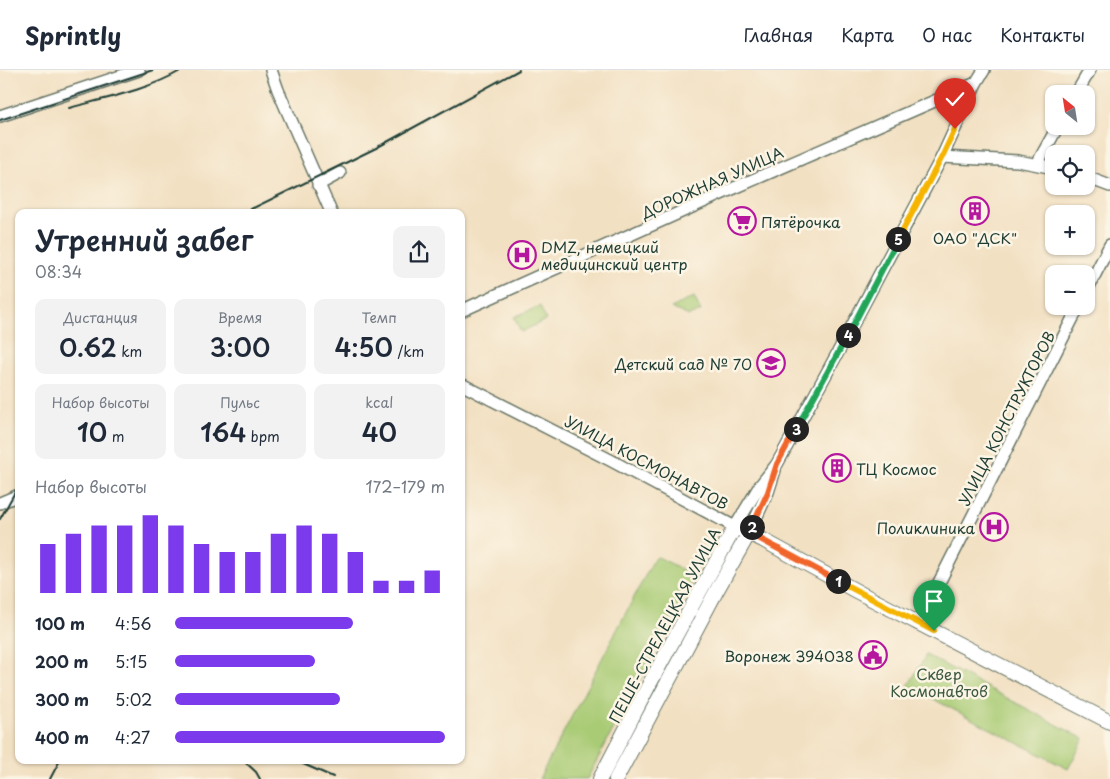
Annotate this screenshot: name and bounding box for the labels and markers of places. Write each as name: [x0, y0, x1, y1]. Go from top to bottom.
pin: [934, 78, 976, 129]
building icon: ОАО "ДСК": [960, 196, 990, 226]
supermarket icon: Пятёрочка: [727, 206, 757, 236]
place label: Пятёрочка: [761, 210, 841, 233]
pin: 5: [886, 226, 910, 252]
place label: ОАО "ДСК": [933, 226, 1017, 249]
place label: DMZ, немецкий медицинский центр: [541, 235, 687, 275]
hospital icon: DMZ, немецкий медицинский центр: [507, 240, 537, 270]
pin: 4: [836, 322, 860, 348]
school or university icon: Детский сад № 70: [756, 348, 786, 378]
place label: Детский сад № 70: [614, 352, 752, 375]
pin: 3: [784, 416, 808, 442]
building icon: ТЦ Космос: [822, 453, 852, 483]
place label: ТЦ Космос: [856, 457, 937, 480]
hospital icon: Поликлиника: [979, 512, 1009, 542]
pin: 2: [740, 514, 764, 540]
place label: Поликлиника: [877, 516, 976, 539]
pin: 1: [826, 568, 850, 594]
pin: [913, 580, 955, 631]
public building icon: Воронеж 394038: [858, 640, 888, 670]
place label: Воронеж 394038: [724, 644, 854, 667]

